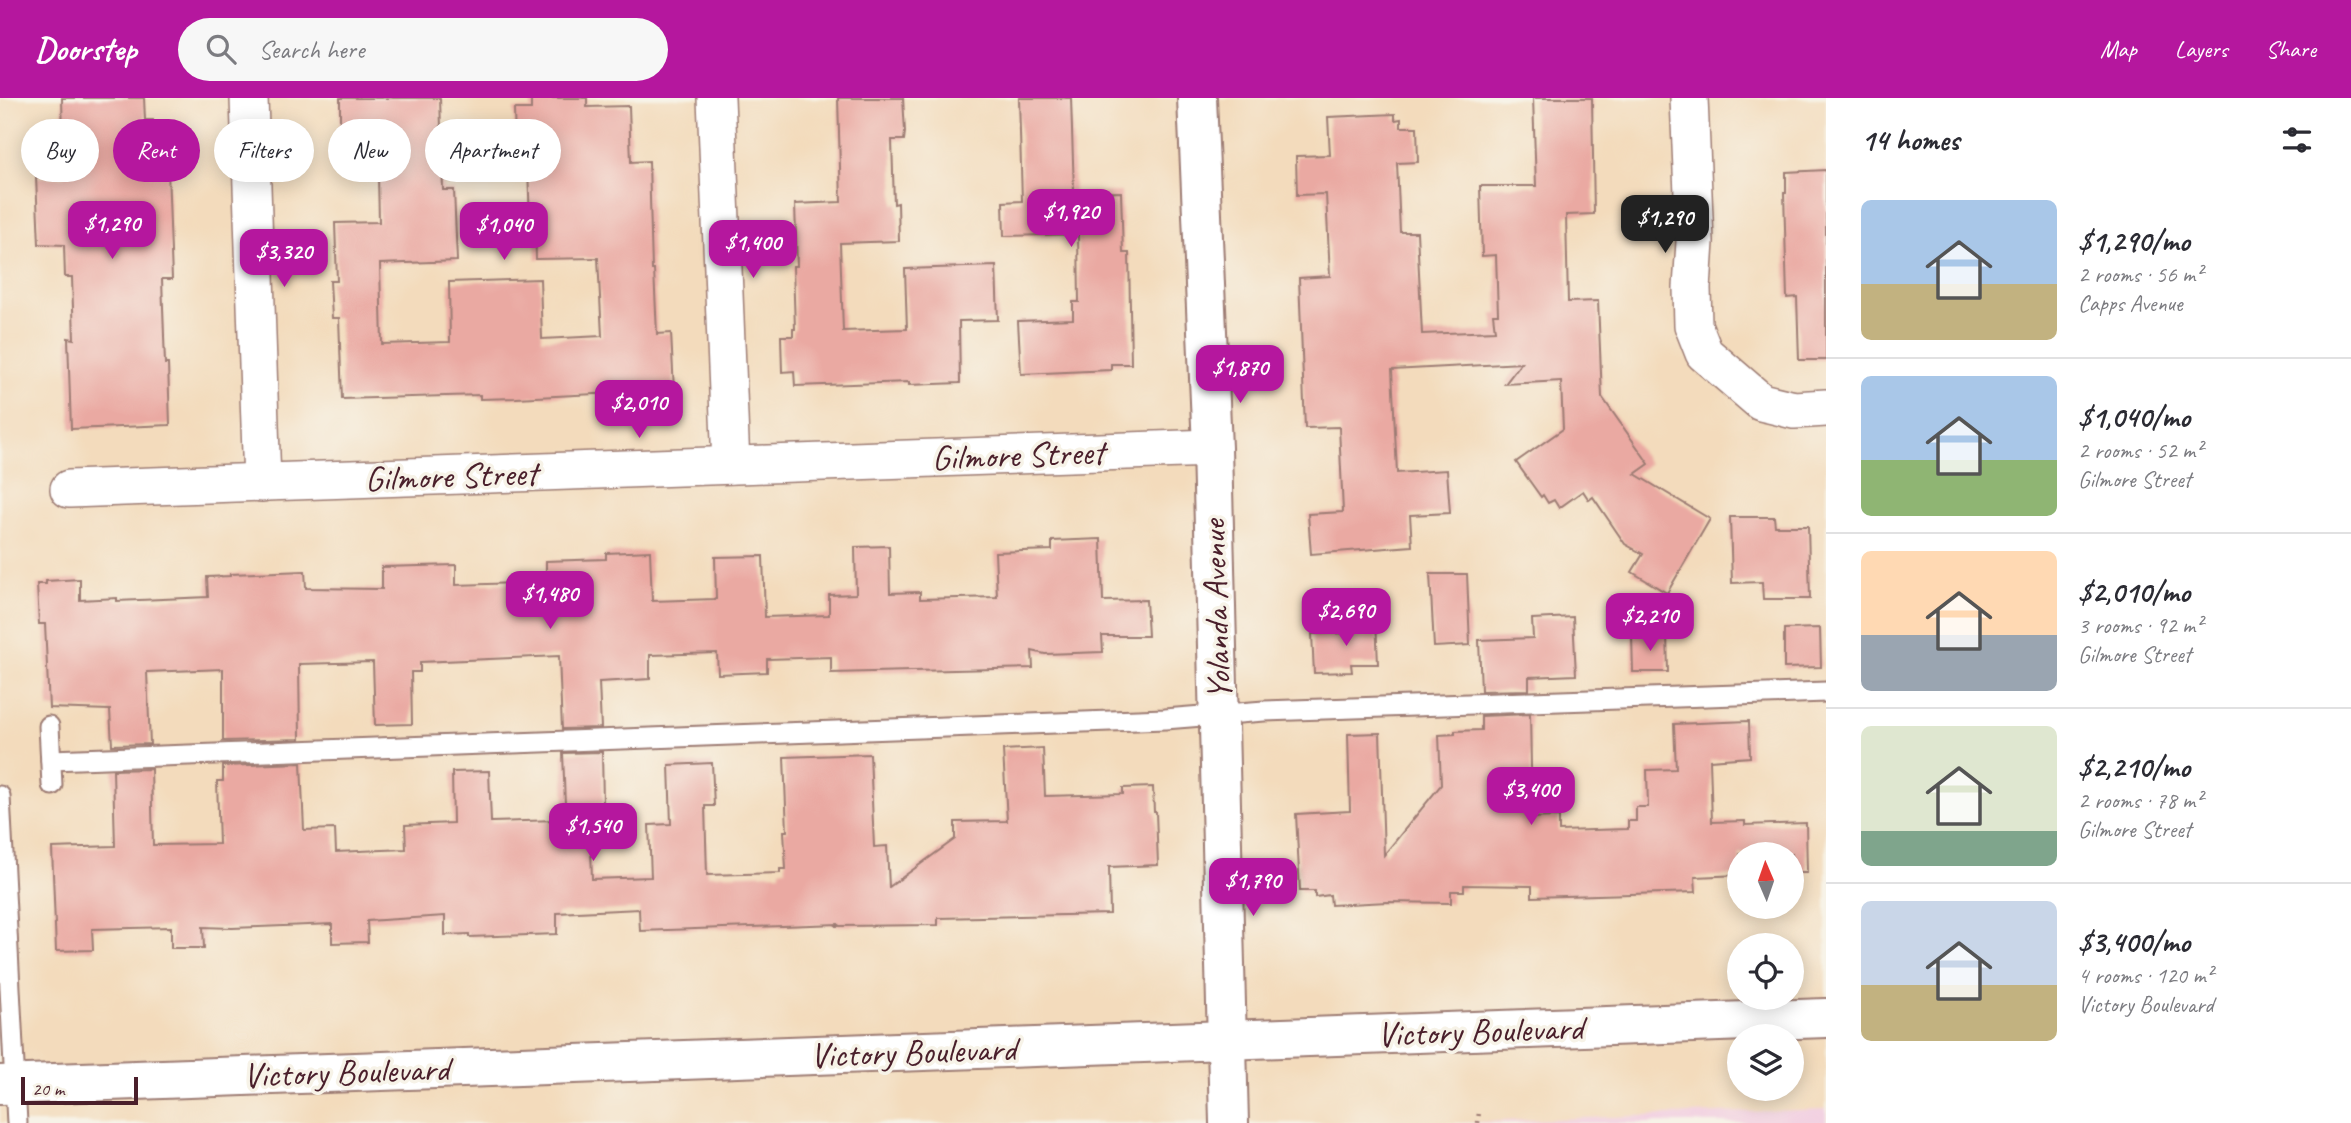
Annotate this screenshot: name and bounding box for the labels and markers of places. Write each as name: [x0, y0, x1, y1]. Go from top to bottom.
pin: $1,920: [1014, 190, 1128, 249]
pin: $1,290: [1608, 195, 1722, 255]
pin: $1,290: [55, 202, 169, 261]
pin: $1,040: [447, 202, 561, 262]
pin: $1,400: [696, 220, 810, 280]
pin: $3,320: [227, 230, 341, 289]
pin: $1,870: [1183, 345, 1297, 405]
pin: $2,010: [582, 380, 696, 440]
pin: $1,480: [493, 572, 607, 631]
pin: $2,690: [1289, 588, 1403, 648]
pin: $2,210: [1593, 594, 1707, 653]
pin: $3,400: [1474, 768, 1588, 827]
pin: $1,540: [536, 804, 650, 863]
pin: $1,790: [1196, 858, 1310, 918]

